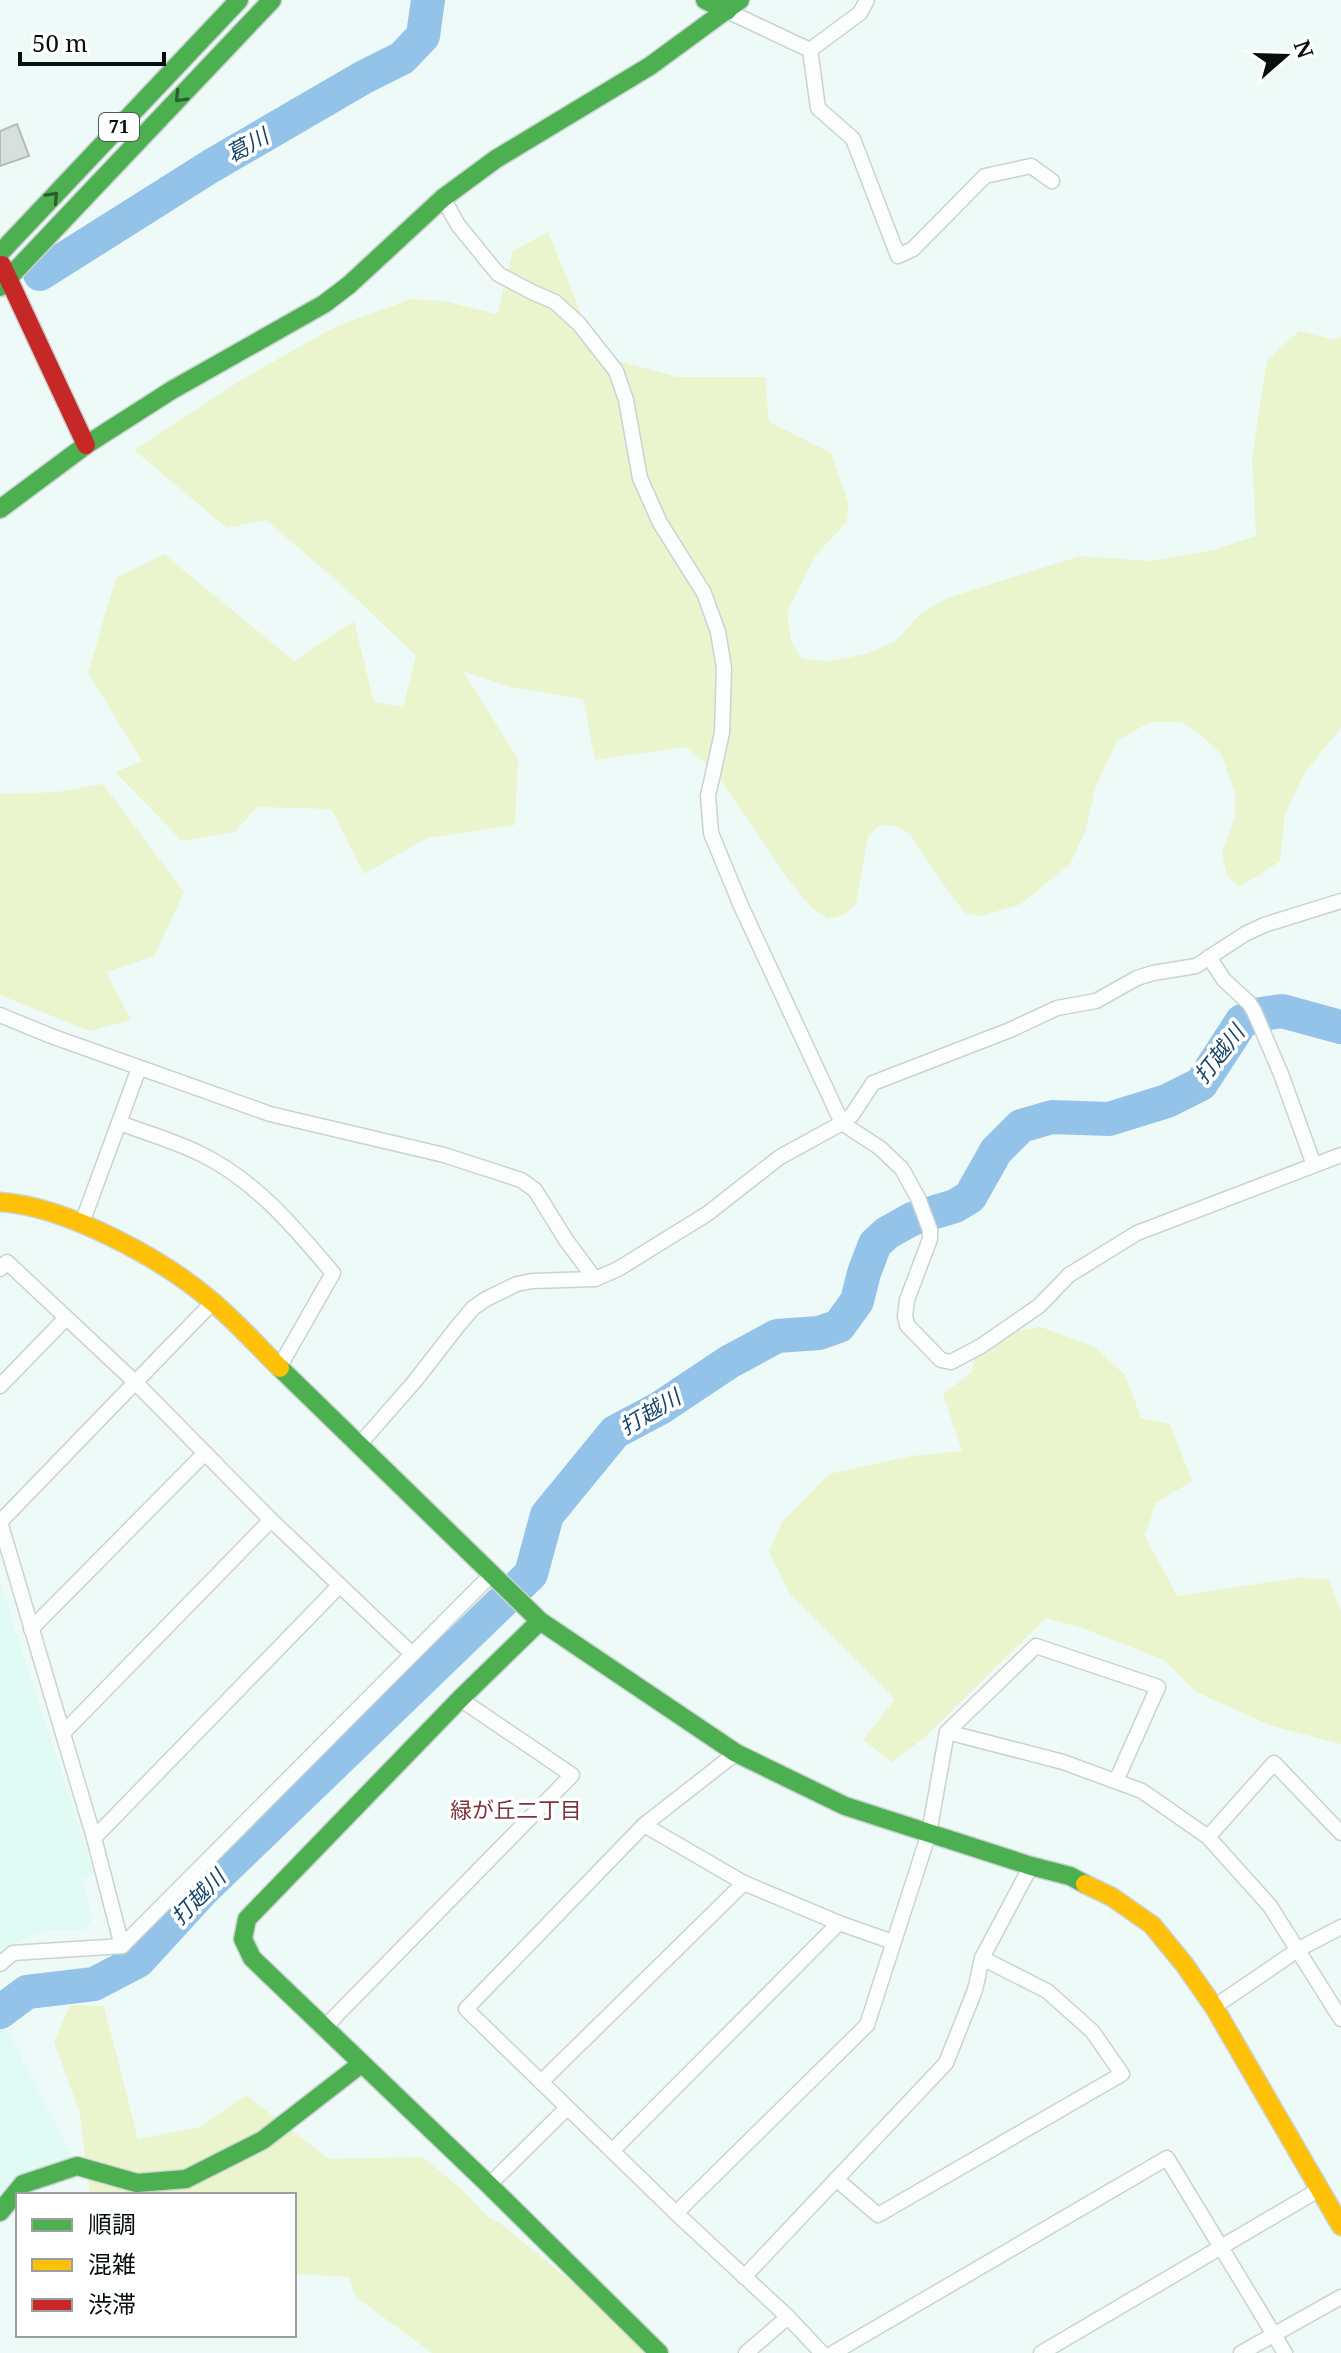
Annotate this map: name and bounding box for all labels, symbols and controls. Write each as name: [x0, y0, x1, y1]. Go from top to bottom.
scale bar: [20, 16, 164, 66]
north arrow: [1245, 16, 1325, 96]
text: 50 m: [32, 26, 88, 59]
text: N: [1288, 36, 1322, 62]
one-way arrow: [174, 88, 189, 102]
road number: 71: [99, 113, 139, 141]
water label: 葛川: [220, 119, 275, 168]
one-way arrow: [44, 191, 58, 206]
water label: 打越川: [1186, 1017, 1252, 1089]
water label: 打越川: [613, 1380, 687, 1441]
district label: 緑が丘二丁目: [450, 1794, 582, 1824]
water label: 打越川: [164, 1861, 232, 1930]
legend: [16, 2193, 296, 2337]
text: 順調: [88, 2207, 136, 2240]
text: 混雑: [88, 2247, 136, 2280]
text: 渋滞: [88, 2287, 136, 2320]

